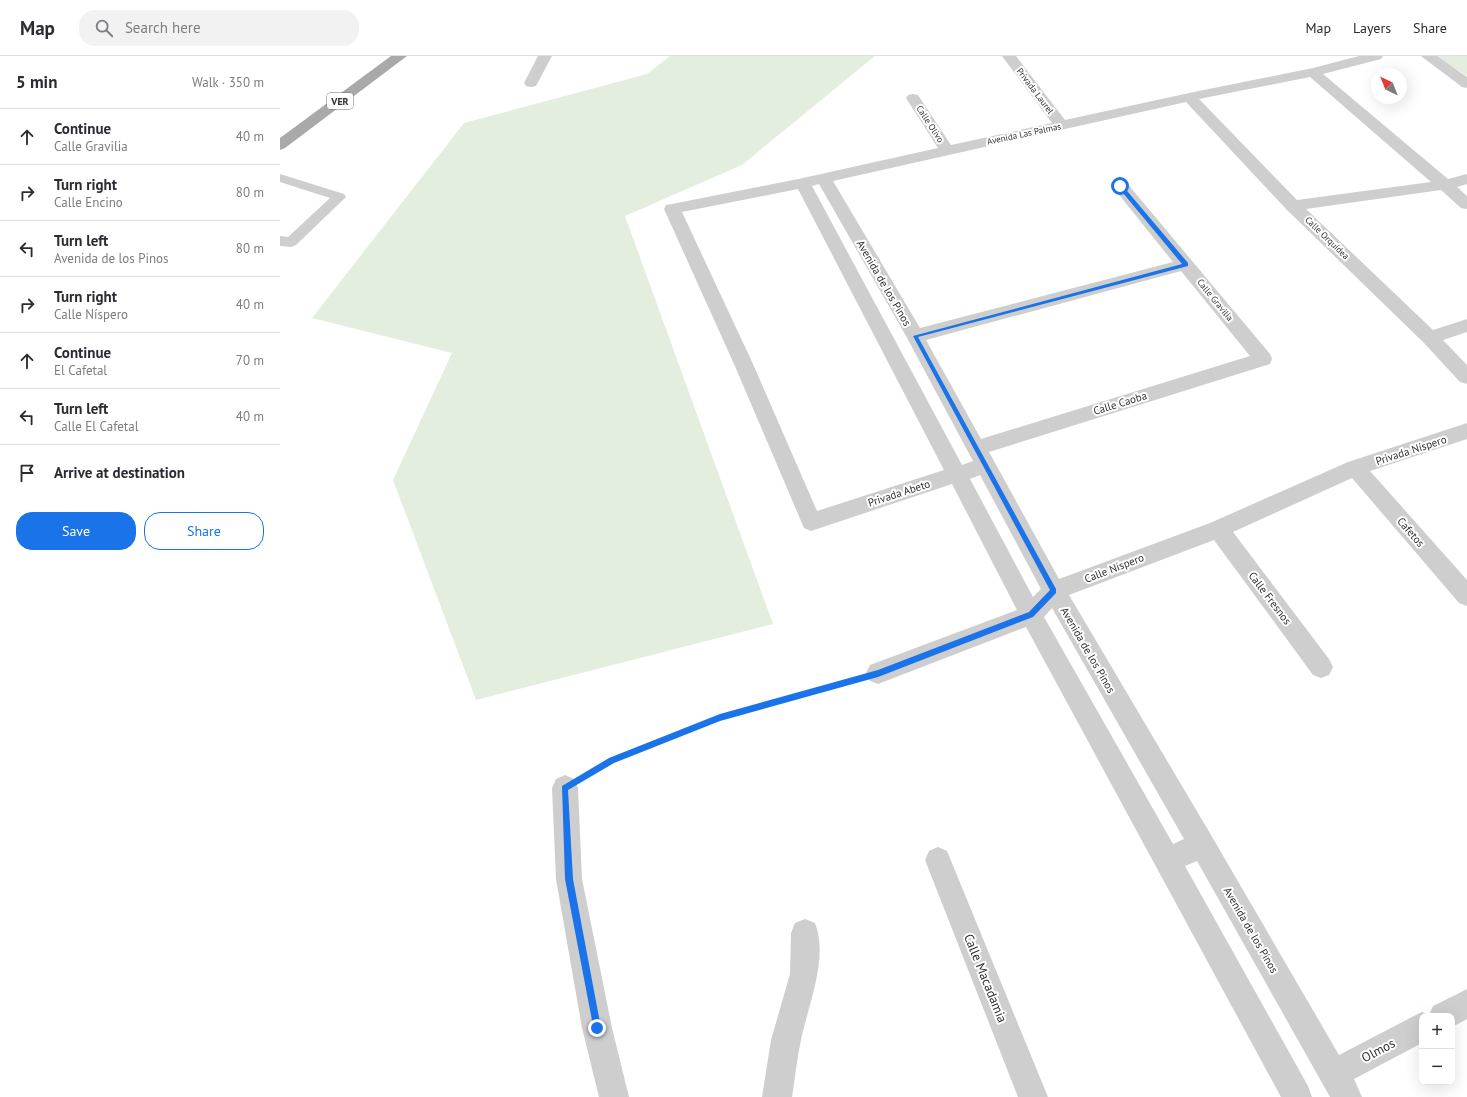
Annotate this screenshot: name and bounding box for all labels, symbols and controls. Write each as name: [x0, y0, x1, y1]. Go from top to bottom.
search box: [79, 10, 359, 46]
text: Map: [20, 16, 55, 40]
icon: search: [93, 17, 115, 39]
text: Search here: [125, 18, 201, 37]
text: Map: [1305, 19, 1331, 37]
text: Layers: [1353, 19, 1391, 37]
text: Share: [1413, 19, 1447, 37]
street label: Privada Laurel: [1015, 66, 1056, 116]
north arrow: [1371, 68, 1407, 104]
text: 5 min: [16, 71, 57, 93]
text: Walk · 350 m: [192, 74, 264, 91]
road number: VER: [327, 93, 353, 109]
street label: Calle Olivo: [914, 103, 947, 144]
text: Continue: [54, 119, 111, 138]
street label: Avenida Las Palmas: [986, 120, 1062, 147]
icon: ahead: [16, 126, 38, 148]
text: 40 m: [236, 128, 264, 145]
text: Calle Gravilia: [54, 138, 128, 155]
text: Turn right: [54, 175, 117, 194]
route start: [1111, 177, 1129, 195]
icon: right: [16, 182, 38, 204]
text: 80 m: [236, 184, 264, 201]
text: Calle Encino: [54, 194, 123, 211]
street label: Calle Orquídea: [1303, 214, 1352, 261]
text: Turn left: [54, 231, 108, 250]
icon: left: [16, 238, 38, 260]
street label: Avenida de los Pinos: [854, 238, 914, 329]
text: 80 m: [236, 240, 264, 257]
text: Avenida de los Pinos: [54, 250, 168, 267]
street label: Calle Gravilia: [1195, 276, 1236, 323]
text: Turn right: [54, 287, 117, 306]
icon: right: [16, 294, 38, 316]
text: 40 m: [236, 296, 264, 313]
text: Calle Níspero: [54, 306, 128, 323]
text: Continue: [54, 343, 111, 362]
icon: ahead: [16, 350, 38, 372]
text: 70 m: [236, 352, 264, 369]
text: El Cafetal: [54, 362, 107, 379]
street label: Calle Caoba: [1091, 388, 1149, 418]
text: Turn left: [54, 399, 108, 418]
icon: left: [16, 406, 38, 428]
text: 40 m: [236, 408, 264, 425]
text: Calle El Cafetal: [54, 418, 138, 435]
street label: Privada Níspero: [1374, 432, 1448, 468]
icon: arrive: [16, 462, 38, 484]
text: Arrive at destination: [54, 463, 185, 482]
street label: Privada Abeto: [866, 476, 932, 510]
button: Save: [16, 512, 136, 550]
button: Share: [144, 512, 264, 550]
street label: Cafetos: [1394, 514, 1428, 550]
street label: Calle Níspero: [1082, 550, 1146, 586]
street label: Calle Fresnos: [1246, 569, 1295, 628]
street label: Avenida de los Pinos: [1058, 605, 1118, 696]
street label: Avenida de los Pinos: [1221, 885, 1281, 976]
street label: Calle Macadamia: [960, 931, 1011, 1025]
map controls: [1419, 1013, 1455, 1085]
button: +: [1419, 1013, 1455, 1049]
route end: [588, 1019, 606, 1037]
street label: Olmos: [1358, 1035, 1398, 1066]
button: −: [1419, 1049, 1455, 1085]

